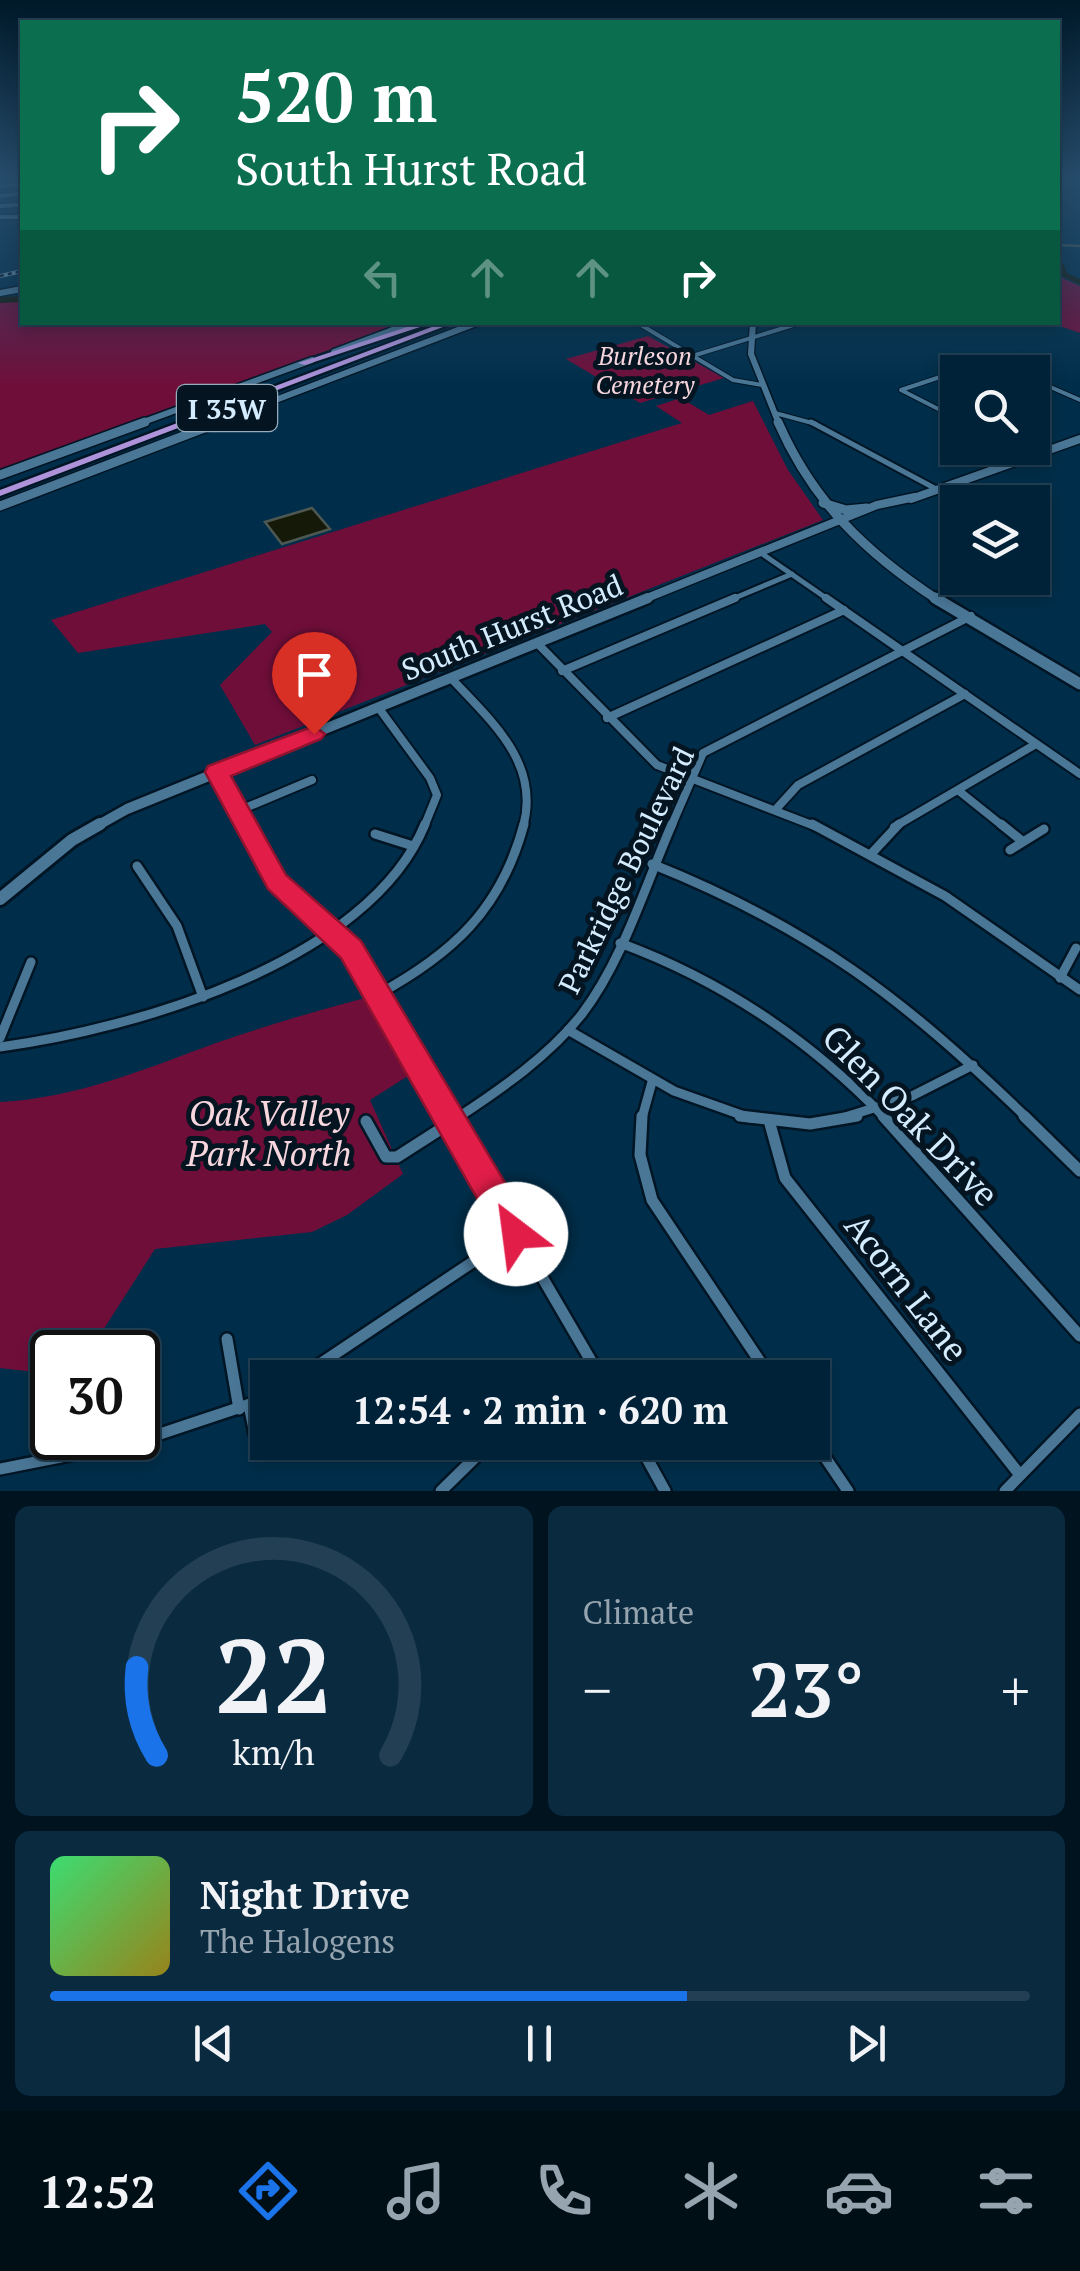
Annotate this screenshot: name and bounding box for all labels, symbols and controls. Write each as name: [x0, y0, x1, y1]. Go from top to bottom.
text: 520 m: [235, 49, 437, 142]
icon: right: [70, 60, 200, 190]
text: South Hurst Road: [235, 138, 587, 198]
icon: left: [355, 250, 410, 305]
icon: ahead: [460, 250, 515, 305]
icon: ahead: [565, 250, 620, 305]
icon: right: [670, 250, 725, 305]
park label: Burleson Cemetery: [596, 339, 695, 401]
map controls: [940, 355, 1050, 595]
button: search: [940, 355, 1050, 465]
road number: I 35W: [177, 385, 277, 431]
button: layers: [940, 485, 1050, 595]
street label: South Hurst Road: [396, 564, 628, 690]
pin: [272, 632, 357, 735]
icon: arrive: [287, 647, 342, 702]
street label: Parkridge Boulevard: [549, 740, 703, 1000]
street label: Glen Oak Drive: [813, 1014, 1009, 1216]
park label: Oak Valley Park North: [186, 1090, 352, 1176]
position arrow: [464, 1182, 568, 1286]
street label: Acorn Lane: [835, 1204, 979, 1370]
speed limit sign: 30: [30, 1330, 160, 1460]
text: 12:54 · 2 min · 620 m: [352, 1385, 728, 1435]
text: Climate: [583, 1591, 694, 1633]
text: 22: [215, 1605, 333, 1743]
text: 23°: [748, 1639, 864, 1738]
text: −: [583, 1653, 612, 1726]
text: +: [1001, 1653, 1030, 1726]
text: km/h: [232, 1728, 315, 1775]
text: Night Drive: [200, 1870, 410, 1920]
text: The Halogens: [200, 1920, 395, 1962]
icon: previous: [186, 2016, 241, 2071]
icon: pause: [512, 2016, 567, 2071]
icon: next: [839, 2016, 894, 2071]
icon: directions: [233, 2156, 303, 2226]
icon: music: [381, 2156, 451, 2226]
icon: phone: [529, 2156, 599, 2226]
icon: climate: [676, 2156, 746, 2226]
icon: car: [824, 2156, 894, 2226]
icon: filters: [971, 2156, 1041, 2226]
text: 12:52: [39, 2161, 156, 2221]

